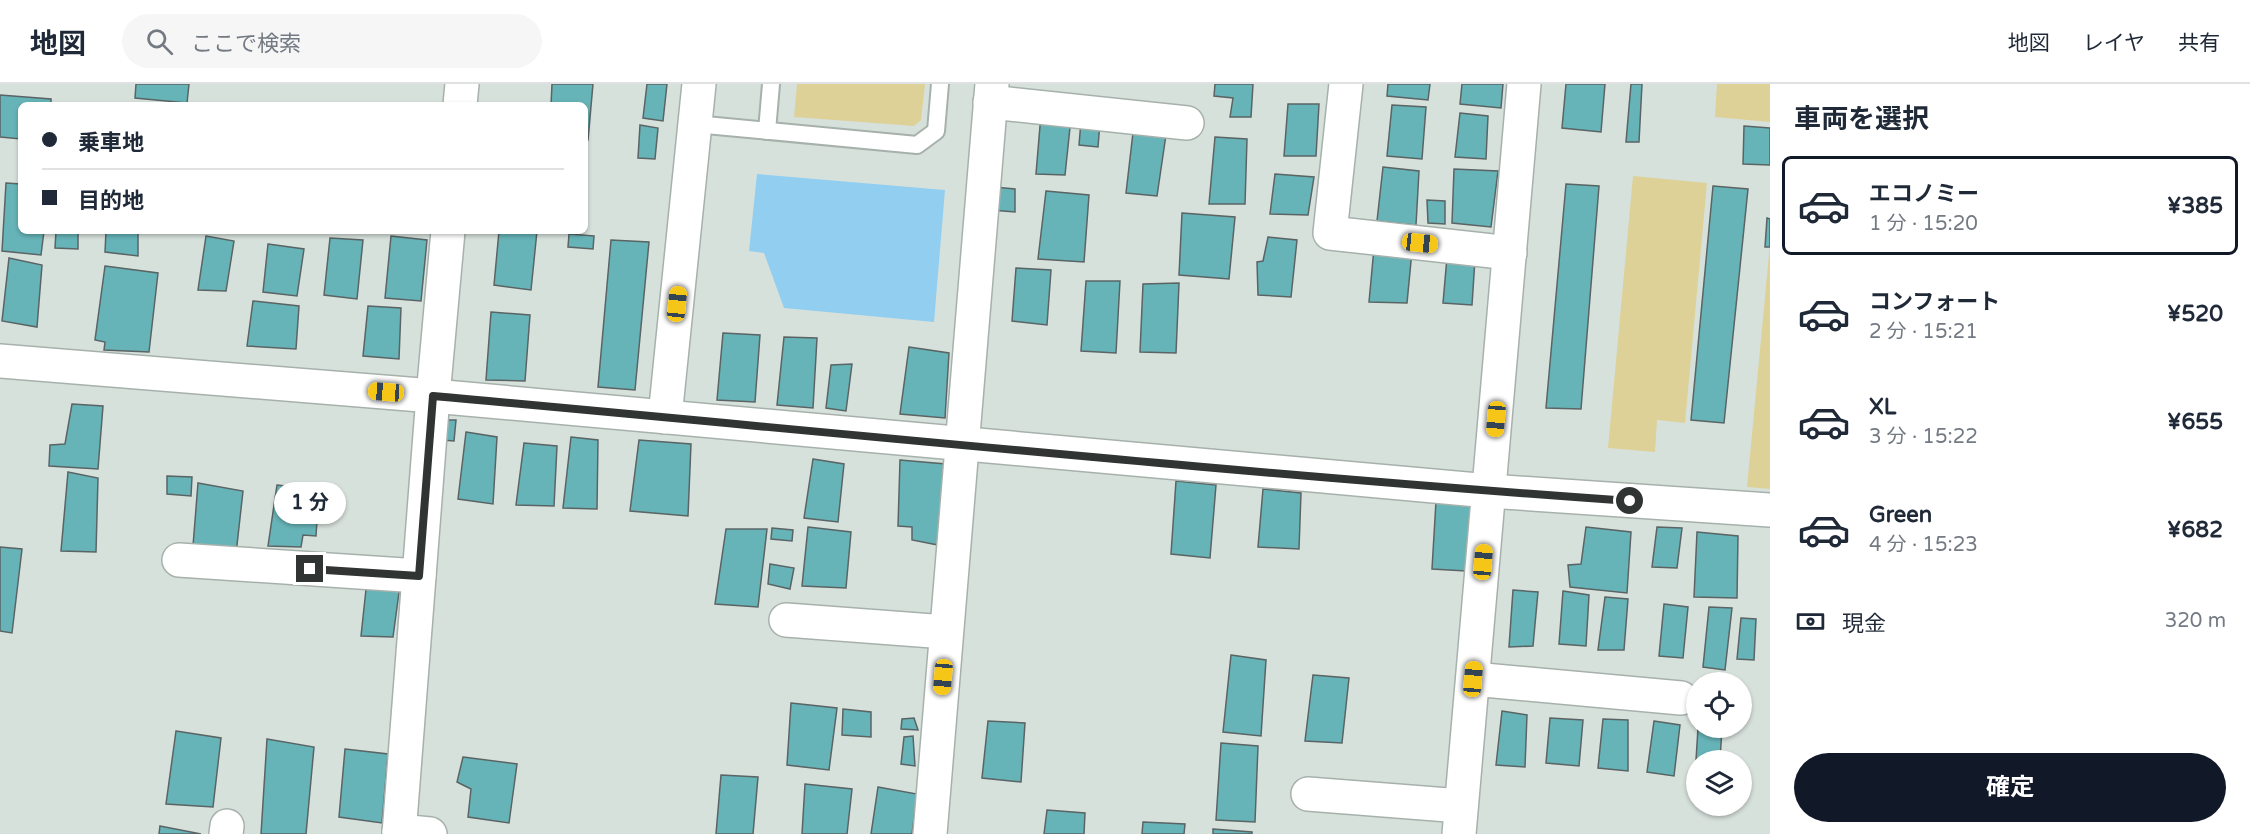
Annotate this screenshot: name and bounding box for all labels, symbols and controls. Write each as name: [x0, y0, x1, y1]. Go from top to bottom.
search box: [122, 14, 542, 68]
icon: search: [143, 25, 176, 58]
text: 地図: [30, 27, 86, 61]
text: ここで検索: [191, 31, 301, 57]
text: 地図: [2008, 31, 2050, 56]
text: レイヤ: [2083, 31, 2145, 56]
text: 共有: [2178, 31, 2220, 56]
text: 車両を選択: [1794, 103, 1929, 136]
text: 乗車地: [78, 130, 144, 156]
icon: car: [1797, 179, 1851, 233]
text: エコノミー: [1869, 181, 1979, 207]
text: 目的地: [78, 188, 144, 214]
text: ¥385: [2167, 193, 2223, 219]
text: 1 分 · 15:20: [1869, 212, 1978, 236]
car: [1401, 232, 1439, 254]
car: [666, 285, 688, 323]
icon: car: [1797, 287, 1851, 341]
text: コンフォート: [1869, 289, 2000, 315]
text: ¥520: [2167, 301, 2223, 327]
text: 2 分 · 15:21: [1869, 320, 1978, 344]
car: [367, 382, 405, 402]
text: XL: [1869, 394, 1896, 420]
icon: car: [1797, 395, 1851, 449]
car: [1485, 400, 1507, 438]
text: ¥655: [2167, 409, 2223, 435]
text: 3 分 · 15:22: [1869, 425, 1978, 449]
callout: 1 分: [274, 482, 346, 524]
route start: [1616, 487, 1643, 514]
text: 1 分: [291, 491, 329, 515]
text: Green: [1869, 502, 1932, 528]
icon: car: [1797, 503, 1851, 557]
text: ¥682: [2167, 517, 2223, 543]
text: 4 分 · 15:23: [1869, 533, 1978, 557]
car: [1472, 543, 1494, 581]
route end: [296, 555, 323, 582]
icon: cash: [1794, 605, 1827, 638]
text: 320 m: [2165, 609, 2226, 633]
text: 現金: [1842, 611, 1886, 637]
car: [932, 658, 954, 696]
car: [1462, 660, 1484, 698]
map controls: [1686, 672, 1752, 816]
button: locate: [1686, 672, 1752, 738]
button: layers: [1686, 750, 1752, 816]
button: 確定: [1794, 753, 2226, 822]

